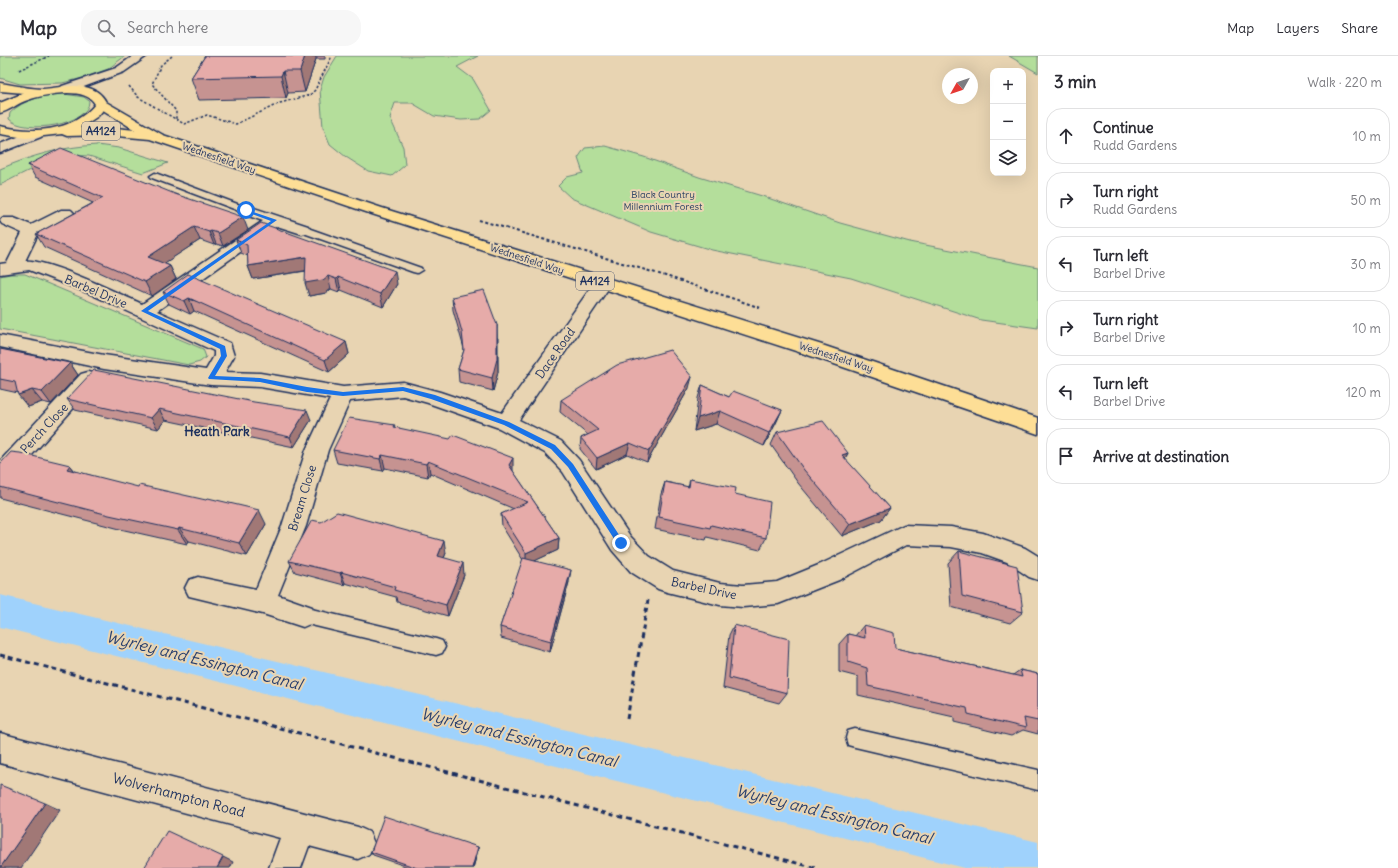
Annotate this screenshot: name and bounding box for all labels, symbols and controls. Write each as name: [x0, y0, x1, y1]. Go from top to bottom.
search box: [81, 10, 361, 46]
text: Map: [20, 16, 57, 40]
icon: search: [95, 17, 117, 39]
text: Search here: [127, 18, 208, 37]
text: Map: [1227, 19, 1254, 37]
text: Layers: [1276, 19, 1319, 37]
text: Share: [1341, 19, 1378, 37]
north arrow: [942, 68, 978, 104]
map controls: [990, 68, 1026, 176]
button: +: [990, 68, 1026, 104]
text: 3 min: [1054, 71, 1096, 93]
text: Walk · 220 m: [1307, 74, 1382, 91]
button: −: [990, 104, 1026, 140]
text: Continue: [1093, 118, 1154, 137]
road number: A4124: [82, 122, 120, 140]
icon: ahead: [1055, 125, 1077, 147]
text: 10 m: [1353, 128, 1381, 145]
text: Rudd Gardens: [1093, 137, 1177, 154]
street label: Wednesfield Way: [180, 139, 258, 177]
button: layers: [990, 140, 1026, 176]
text: Turn right: [1093, 182, 1158, 201]
park label: Black Country Millennium Forest: [624, 188, 703, 213]
icon: right: [1055, 189, 1077, 211]
text: 50 m: [1350, 192, 1381, 209]
route start: [237, 201, 255, 219]
text: Rudd Gardens: [1093, 201, 1177, 218]
street label: Wednesfield Way: [488, 241, 566, 277]
text: Turn left: [1093, 246, 1148, 265]
icon: left: [1055, 253, 1077, 275]
text: 30 m: [1351, 256, 1381, 273]
text: Barbel Drive: [1093, 265, 1165, 282]
street label: Barbel Drive: [62, 271, 130, 311]
road number: A4124: [576, 272, 614, 290]
text: Turn right: [1093, 310, 1158, 329]
icon: right: [1055, 317, 1077, 339]
text: 10 m: [1353, 320, 1381, 337]
street label: Dace Road: [532, 325, 578, 381]
text: Barbel Drive: [1093, 329, 1165, 346]
street label: Wednesfield Way: [797, 339, 875, 375]
text: Turn left: [1093, 374, 1148, 393]
icon: left: [1055, 381, 1077, 403]
text: 120 m: [1346, 384, 1381, 401]
text: Barbel Drive: [1093, 393, 1165, 410]
street label: Perch Close: [17, 400, 71, 456]
district label: Heath Park: [184, 423, 250, 440]
icon: arrive: [1055, 445, 1077, 467]
text: Arrive at destination: [1093, 447, 1229, 466]
street label: Bream Close: [285, 463, 319, 533]
route end: [612, 534, 630, 552]
street label: Barbel Drive: [670, 574, 738, 602]
water label: Wyrley and Essington Canal: [104, 626, 306, 695]
water label: Wyrley and Essington Canal: [419, 703, 621, 772]
street label: Wolverhampton Road: [111, 769, 247, 821]
water label: Wyrley and Essington Canal: [734, 780, 936, 849]

